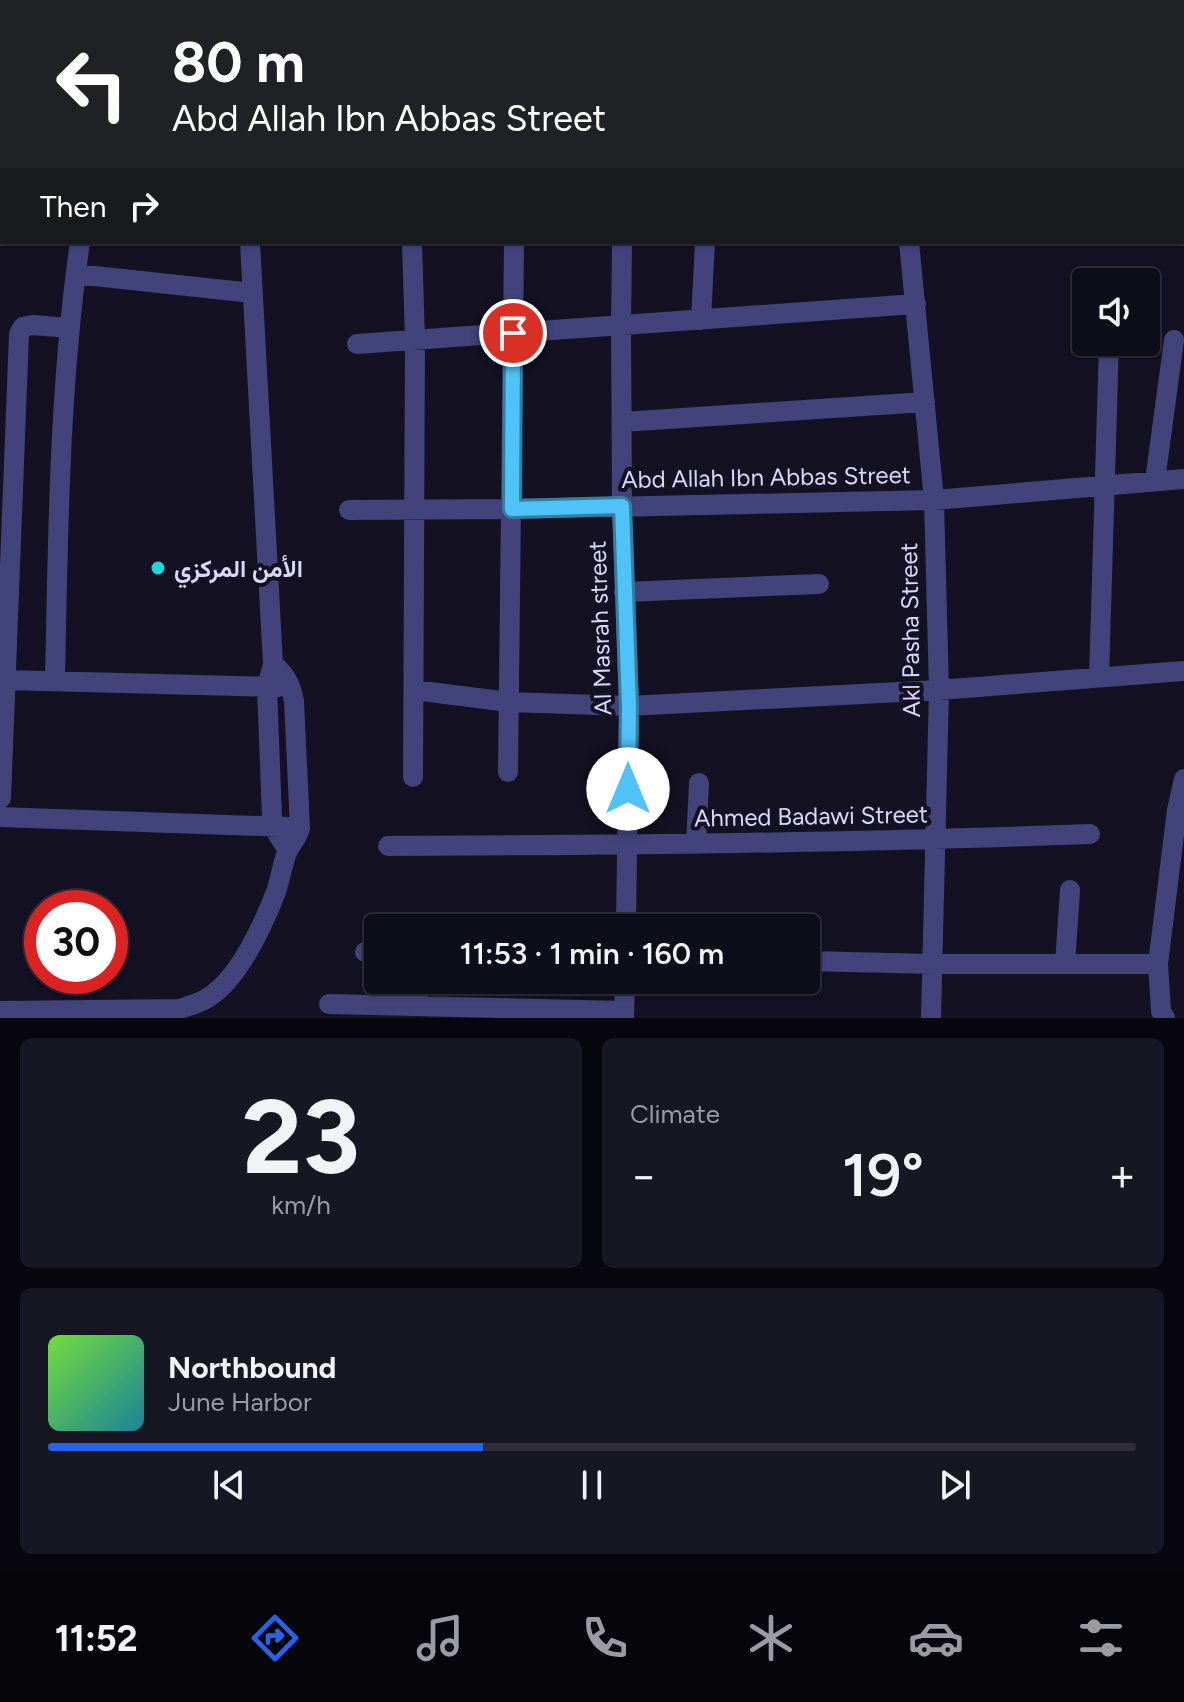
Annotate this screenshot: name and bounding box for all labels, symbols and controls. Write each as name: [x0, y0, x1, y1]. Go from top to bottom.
text: 80 m: [172, 29, 305, 96]
icon: left: [40, 32, 144, 136]
text: Abd Allah Ibn Abbas Street: [172, 97, 606, 140]
icon: right: [122, 184, 166, 228]
text: Then: [40, 188, 106, 225]
map controls: [1072, 268, 1160, 356]
button: sound: [1072, 268, 1160, 356]
pin: [479, 299, 547, 367]
icon: arrive: [491, 311, 535, 355]
street label: Abd Allah Ibn Abbas Street: [621, 460, 911, 494]
street label: Al Masrah street: [582, 540, 618, 716]
street label: Akl Pasha Street: [894, 542, 926, 718]
place label: الأمن المركزي: [174, 554, 303, 589]
marker: الأمن المركزي: [149, 559, 167, 577]
position arrow: [586, 747, 670, 831]
street label: Ahmed Badawi Street: [694, 799, 928, 833]
speed limit sign: 30: [24, 890, 128, 994]
text: 11:53 · 1 min · 160 m: [460, 935, 724, 972]
text: 23: [242, 1074, 360, 1199]
text: Climate: [630, 1098, 720, 1130]
text: 19°: [842, 1139, 924, 1211]
text: −: [630, 1149, 657, 1202]
text: +: [1109, 1149, 1136, 1202]
text: km/h: [271, 1189, 331, 1221]
text: Northbound: [168, 1349, 336, 1386]
text: June Harbor: [168, 1386, 312, 1418]
icon: previous: [207, 1463, 251, 1507]
icon: pause: [570, 1463, 614, 1507]
icon: next: [933, 1463, 977, 1507]
icon: directions: [247, 1610, 303, 1666]
icon: music: [412, 1610, 468, 1666]
icon: phone: [577, 1610, 633, 1666]
icon: climate: [743, 1610, 799, 1666]
icon: car: [908, 1610, 964, 1666]
icon: filters: [1073, 1610, 1129, 1666]
text: 11:52: [55, 1617, 138, 1660]

